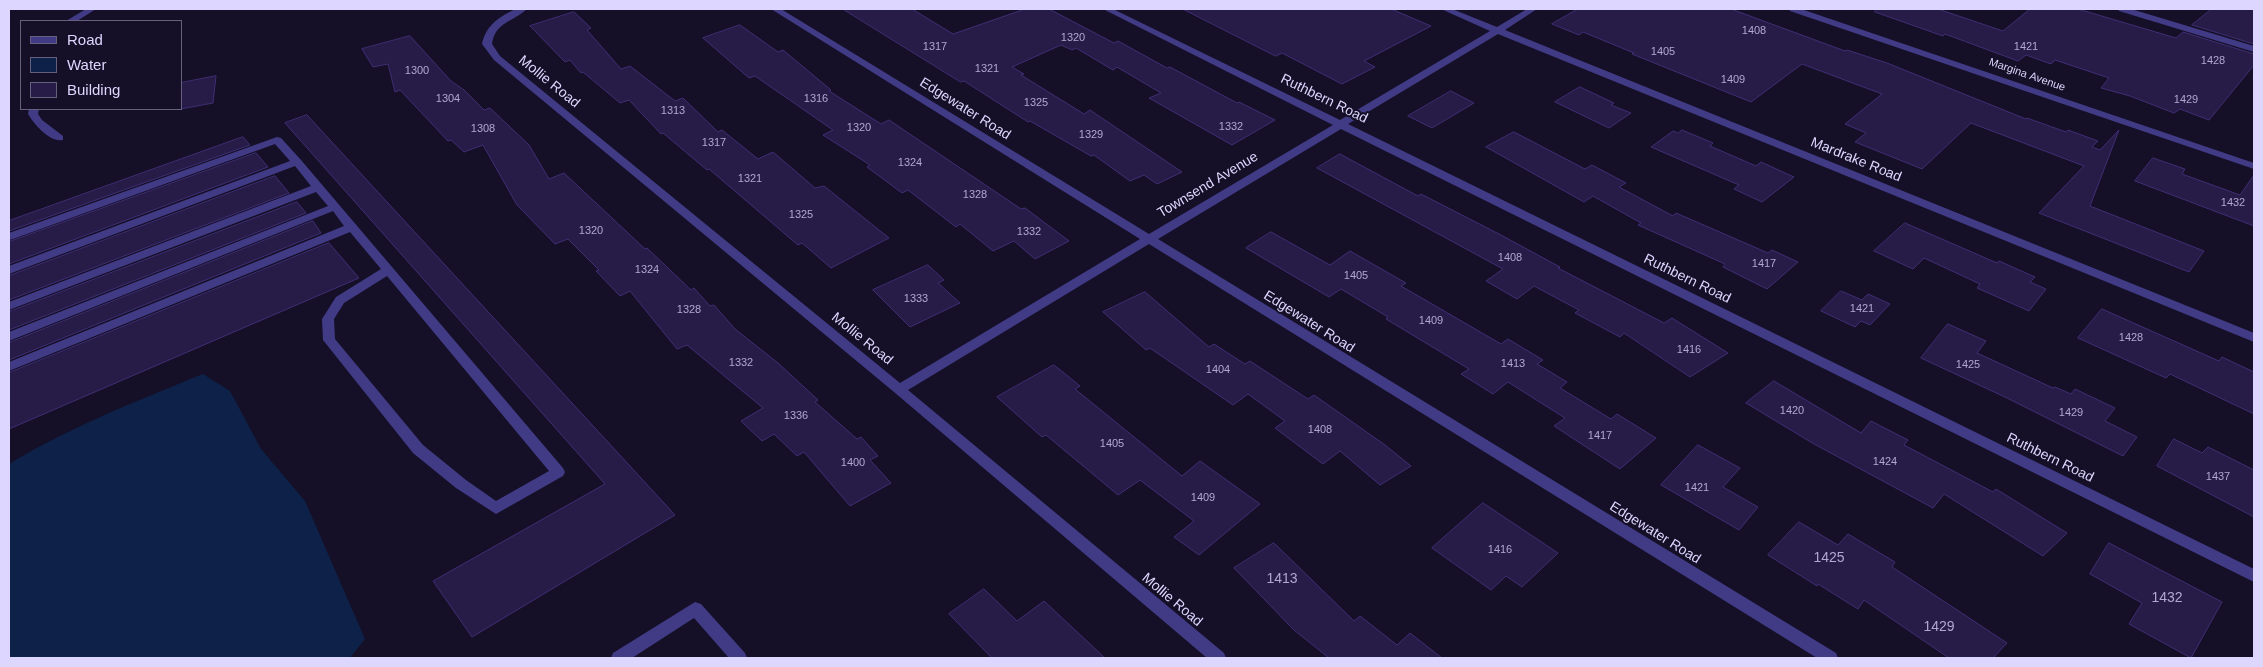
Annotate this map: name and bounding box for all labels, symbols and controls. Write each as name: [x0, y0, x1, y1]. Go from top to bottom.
legend: [20, 20, 182, 110]
house number: 1408: [1742, 24, 1766, 38]
text: Road: [67, 31, 103, 48]
house number: 1320: [1061, 31, 1085, 45]
house number: 1317: [923, 40, 947, 54]
house number: 1421: [2014, 40, 2038, 54]
house number: 1405: [1651, 45, 1675, 59]
street label: Mollie Road: [515, 52, 583, 112]
house number: 1428: [2201, 54, 2225, 68]
text: Water: [67, 56, 106, 73]
street label: Margina Avenue: [1987, 56, 2067, 94]
house number: 1321: [975, 62, 999, 76]
house number: 1300: [405, 64, 429, 78]
street label: Ruthbern Road: [1278, 71, 1370, 127]
house number: 1409: [1721, 73, 1745, 87]
street label: Edgewater Road: [916, 74, 1014, 144]
text: Building: [67, 81, 120, 98]
house number: 1304: [436, 92, 460, 106]
house number: 1316: [804, 92, 828, 106]
house number: 1429: [2174, 93, 2198, 107]
house number: 1325: [1024, 96, 1048, 110]
house number: 1313: [661, 104, 685, 118]
house number: 1332: [1219, 120, 1243, 134]
house number: 1320: [847, 121, 871, 135]
house number: 1308: [471, 122, 495, 136]
house number: 1329: [1079, 128, 1103, 142]
street label: Mardrake Road: [1808, 134, 1904, 186]
house number: 1317: [702, 136, 726, 150]
street label: Townsend Avenue: [1155, 148, 1261, 222]
house number: 1324: [898, 156, 922, 170]
house number: 1321: [738, 172, 762, 186]
house number: 1328: [963, 188, 987, 202]
house number: 1432: [2221, 196, 2245, 210]
house number: 1325: [789, 208, 813, 222]
house number: 1320: [579, 224, 603, 238]
house number: 1332: [1017, 225, 1041, 239]
house number: 1408: [1498, 251, 1522, 265]
street label: Ruthbern Road: [1641, 251, 1733, 307]
house number: 1417: [1752, 257, 1776, 271]
house number: 1324: [635, 263, 659, 277]
house number: 1405: [1344, 269, 1368, 283]
street label: Edgewater Road: [1260, 287, 1358, 357]
house number: 1333: [904, 292, 928, 306]
house number: 1421: [1850, 302, 1874, 316]
house number: 1328: [677, 303, 701, 317]
street label: Mollie Road: [828, 309, 896, 369]
house number: 1409: [1419, 314, 1443, 328]
house number: 1428: [2119, 331, 2143, 345]
house number: 1416: [1677, 343, 1701, 357]
house number: 1332: [729, 356, 753, 370]
house number: 1413: [1501, 357, 1525, 371]
house number: 1425: [1956, 358, 1980, 372]
house number: 1404: [1206, 363, 1230, 377]
house number: 1420: [1780, 404, 1804, 418]
house number: 1429: [2059, 406, 2083, 420]
house number: 1336: [784, 409, 808, 423]
house number: 1408: [1308, 423, 1332, 437]
house number: 1417: [1588, 429, 1612, 443]
street label: Ruthbern Road: [2004, 430, 2096, 486]
house number: 1405: [1100, 437, 1124, 451]
house number: 1424: [1873, 455, 1897, 469]
house number: 1400: [841, 456, 865, 470]
house number: 1437: [2206, 470, 2230, 484]
house number: 1421: [1685, 481, 1709, 495]
house number: 1409: [1191, 491, 1215, 505]
street label: Edgewater Road: [1606, 498, 1704, 568]
house number: 1416: [1488, 543, 1512, 557]
house number: 1425: [1813, 550, 1845, 566]
street label: Mollie Road: [1138, 570, 1206, 630]
house number: 1413: [1266, 571, 1298, 587]
house number: 1432: [2151, 590, 2183, 606]
house number: 1429: [1923, 619, 1955, 635]

